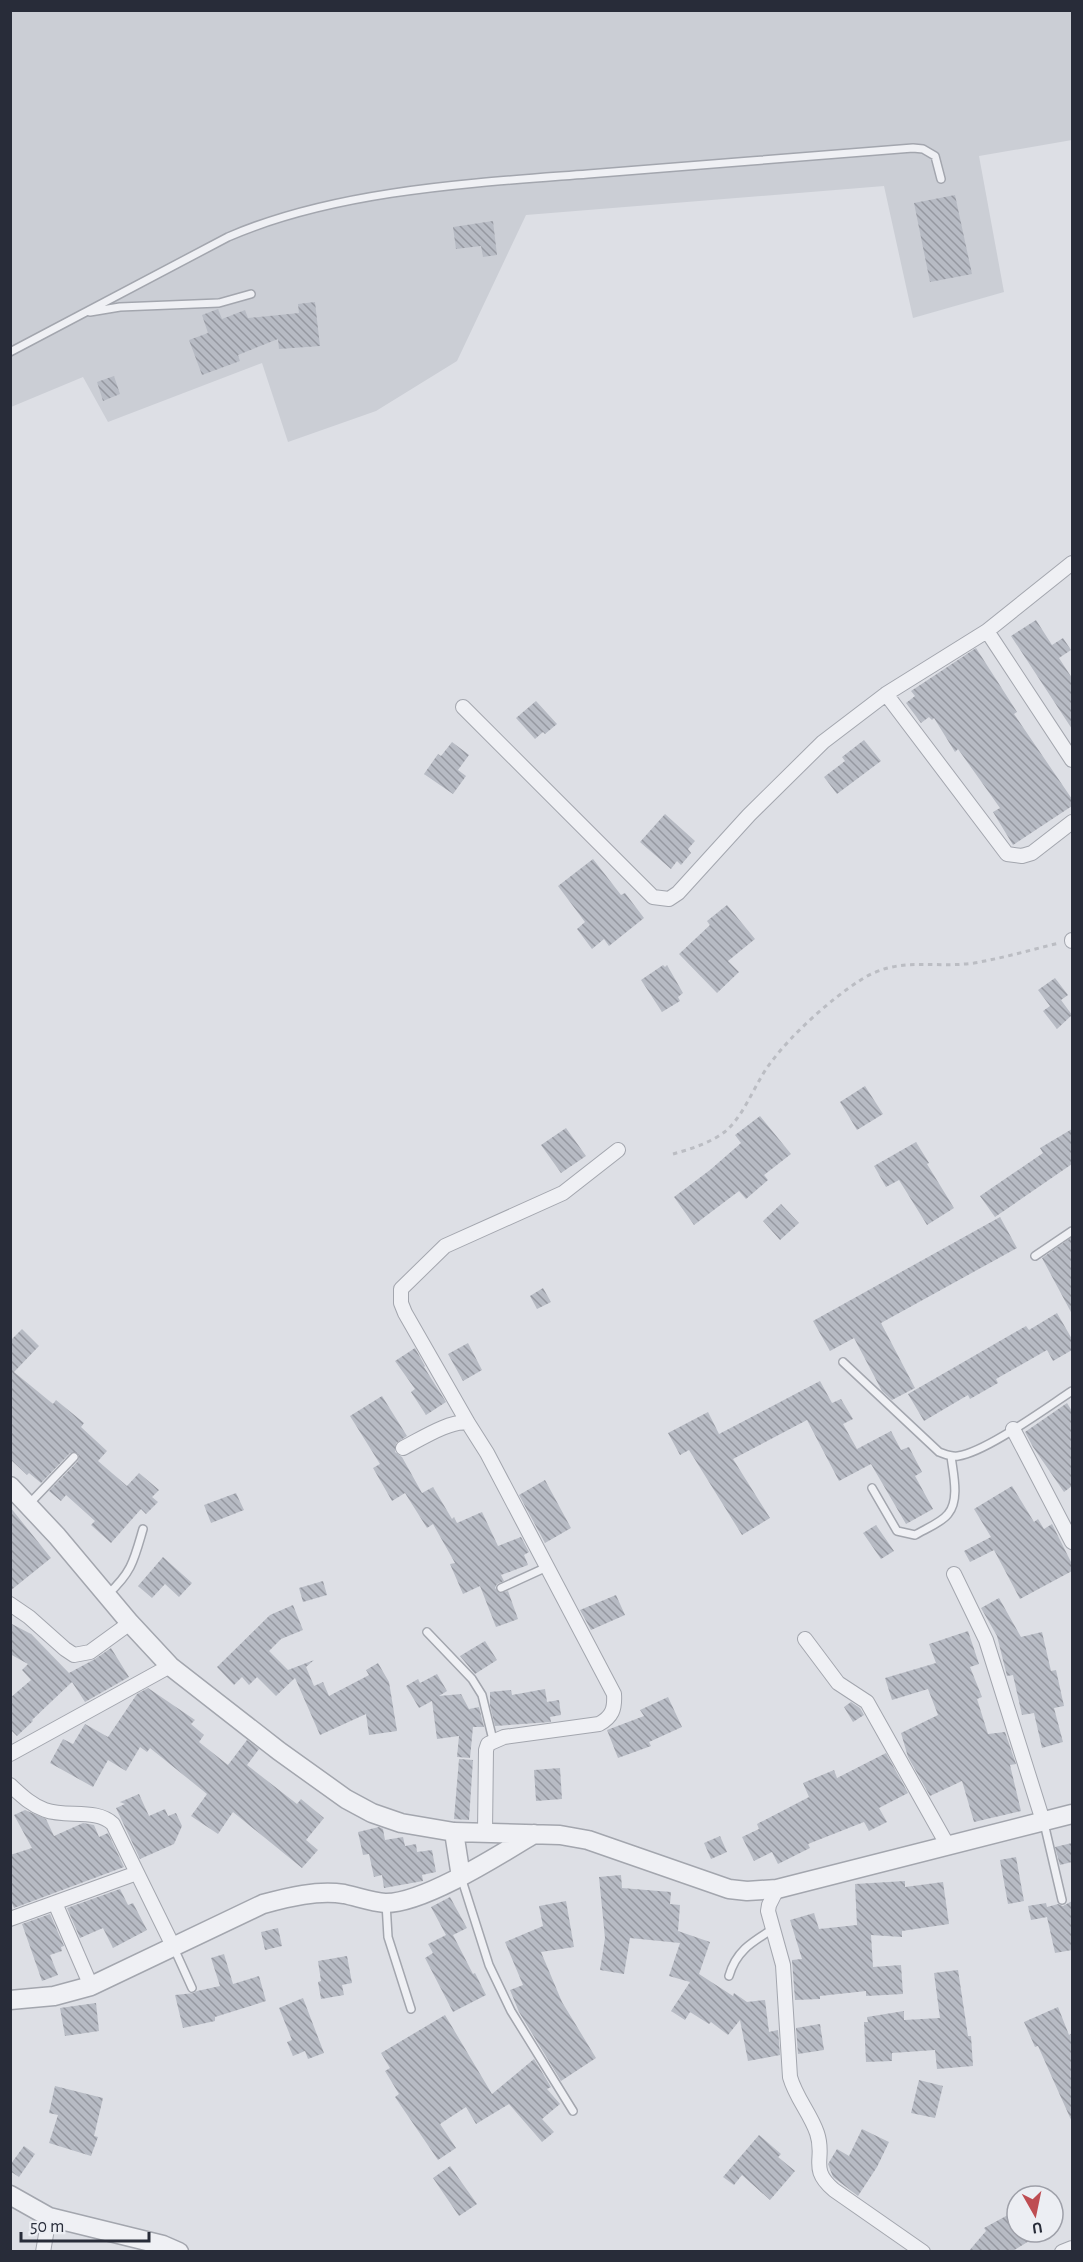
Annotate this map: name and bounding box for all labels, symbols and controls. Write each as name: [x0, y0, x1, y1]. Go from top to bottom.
north arrow: [1005, 2184, 1065, 2244]
scale bar: [21, 2205, 148, 2243]
text: 50 m: [30, 2218, 64, 2236]
text: U: [1031, 2219, 1043, 2237]

